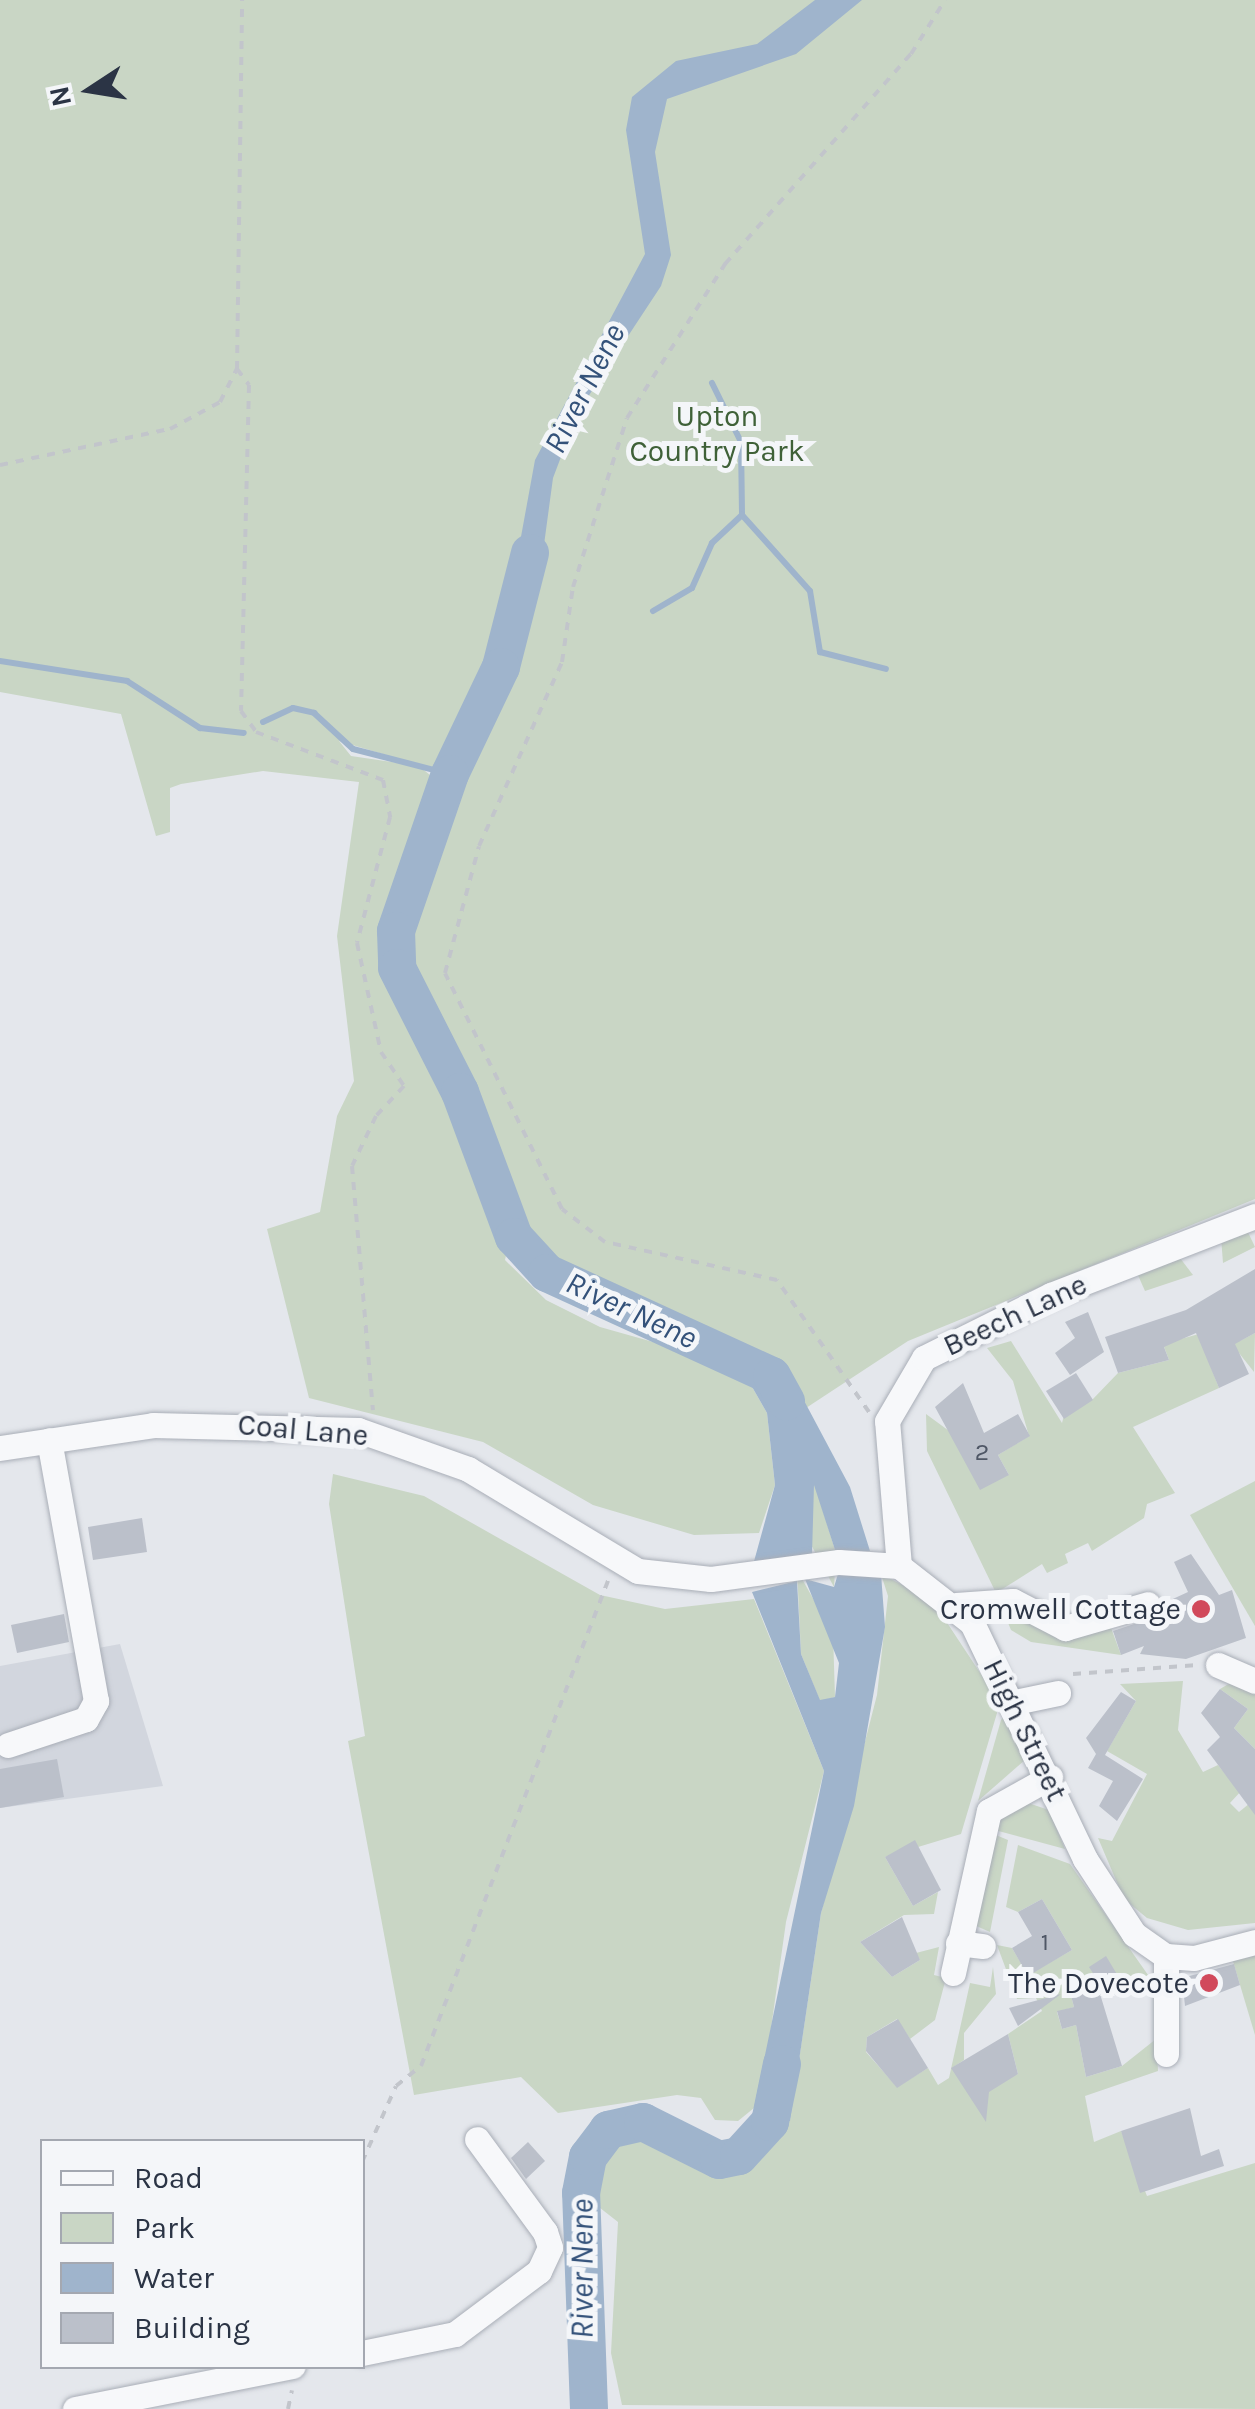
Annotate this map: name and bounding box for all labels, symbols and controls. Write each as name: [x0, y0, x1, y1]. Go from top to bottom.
north arrow: [40, 40, 140, 140]
text: N: [42, 83, 78, 110]
water label: River Nene: [536, 318, 634, 460]
park label: Upton Country Park: [629, 398, 805, 468]
water label: River Nene: [559, 1264, 703, 1358]
street label: Beech Lane: [938, 1266, 1092, 1364]
street label: Coal Lane: [236, 1406, 370, 1454]
house number: 2: [975, 1437, 989, 1467]
place label: Cromwell Cottage: [940, 1591, 1181, 1627]
marker: Cromwell Cottage: [1190, 1598, 1212, 1620]
street label: High Street: [975, 1653, 1075, 1807]
house number: 1: [1041, 1927, 1049, 1957]
place label: The Dovecote: [1008, 1965, 1189, 2001]
marker: The Dovecote: [1198, 1972, 1220, 1994]
legend: [40, 2139, 365, 2369]
text: Road: [134, 2160, 203, 2196]
water label: River Nene: [564, 2199, 602, 2339]
text: Park: [134, 2210, 195, 2246]
text: Water: [134, 2260, 214, 2296]
text: Building: [134, 2310, 250, 2346]

